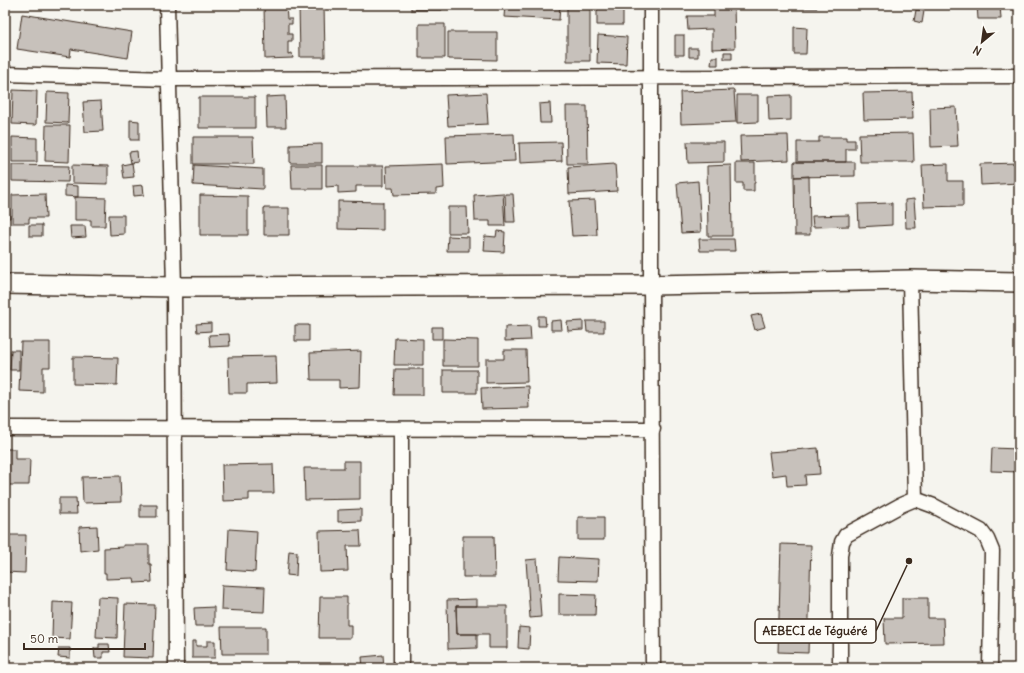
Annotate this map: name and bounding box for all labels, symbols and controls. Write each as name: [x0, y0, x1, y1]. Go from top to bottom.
north arrow: [962, 22, 1002, 62]
text: N: [970, 43, 984, 59]
callout: AEBECI de Téguéré: [755, 619, 876, 643]
text: AEBECI de Téguéré: [763, 623, 868, 639]
scale bar: [24, 625, 145, 651]
text: 50 m: [30, 631, 59, 646]

